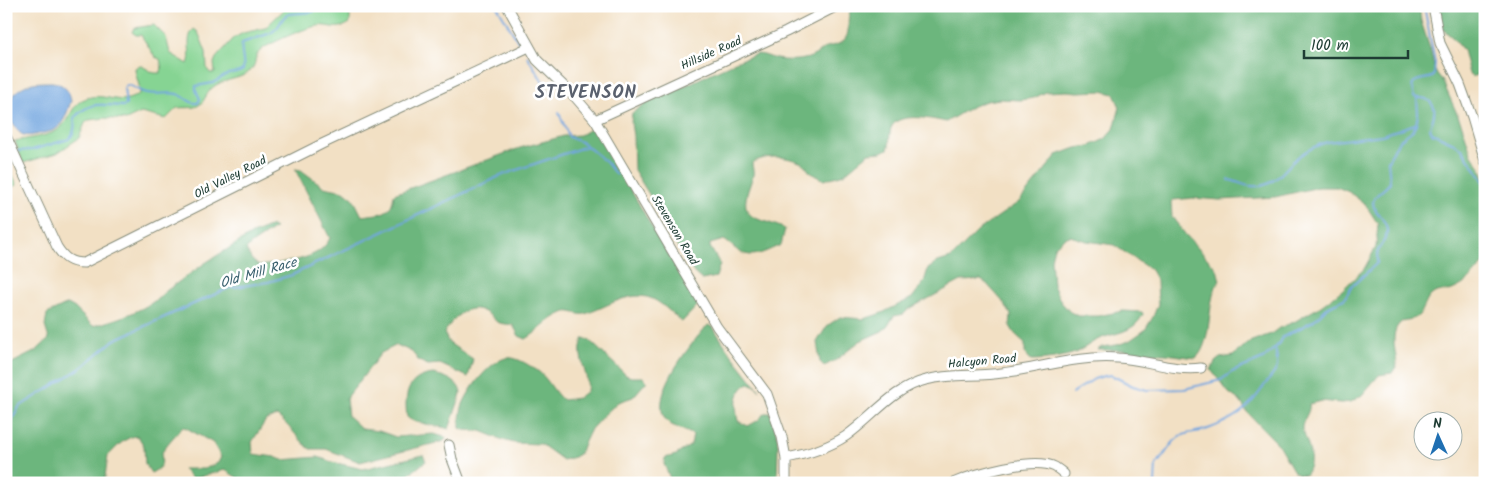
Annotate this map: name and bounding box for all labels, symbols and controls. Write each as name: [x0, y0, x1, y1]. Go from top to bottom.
scale bar: [1304, 28, 1407, 60]
street label: Hillside Road: [678, 31, 746, 75]
text: 100 m: [1311, 34, 1349, 58]
district label: STEVENSON: [535, 79, 637, 108]
street label: Old Valley Road: [191, 151, 271, 204]
street label: Stevenson Road: [646, 191, 704, 270]
water label: Old Mill Race: [217, 251, 301, 294]
street label: Halcyon Road: [947, 349, 1018, 374]
north arrow: [1414, 412, 1464, 462]
text: N: [1432, 413, 1443, 435]

